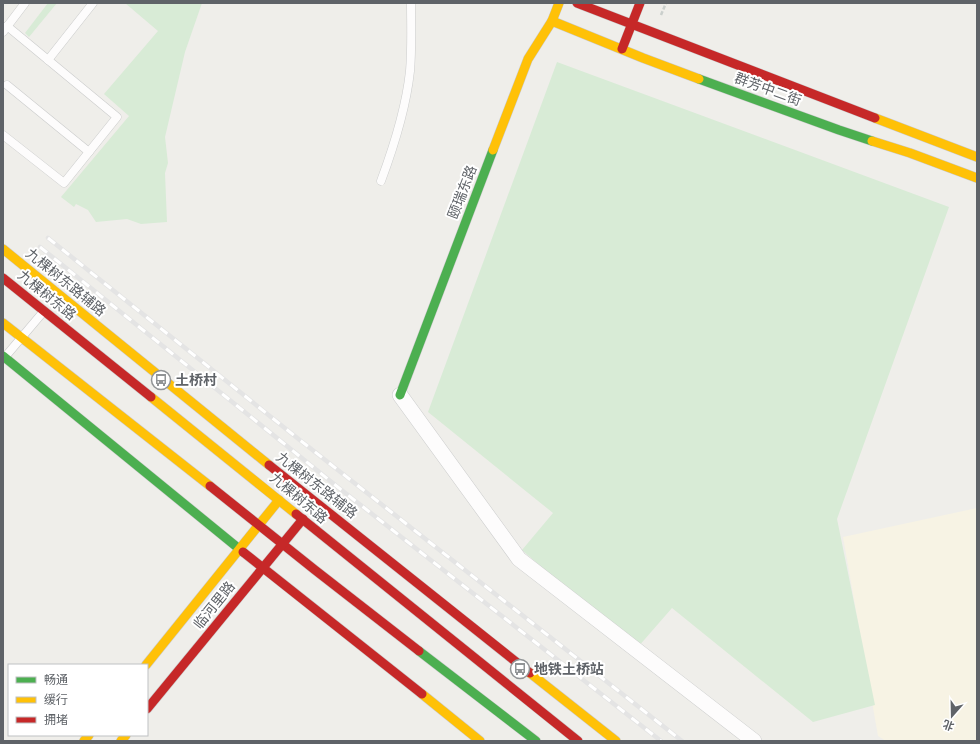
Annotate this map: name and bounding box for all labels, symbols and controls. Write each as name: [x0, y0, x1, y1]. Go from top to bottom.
street label: 群芳中二街: [732, 68, 804, 110]
street label: 颐瑞东路: [443, 162, 481, 222]
street label: 九棵树东路辅路: [23, 245, 109, 319]
street label: 九棵树东路: [15, 266, 79, 324]
bus stop icon: 土桥村: [150, 369, 172, 391]
place label: 土桥村: [175, 370, 217, 390]
street label: 九棵树东路辅路: [273, 448, 361, 522]
street label: 九棵树东路: [267, 469, 331, 527]
street label: 临河里路: [189, 577, 239, 633]
bus stop icon: 地铁土桥站: [509, 658, 531, 680]
place label: 地铁土桥站: [534, 659, 604, 679]
legend: [8, 664, 148, 736]
text: 畅通: [44, 671, 68, 689]
text: 缓行: [44, 691, 68, 709]
north arrow: [932, 696, 972, 736]
text: 拥堵: [44, 711, 68, 729]
text: 北: [941, 716, 956, 735]

